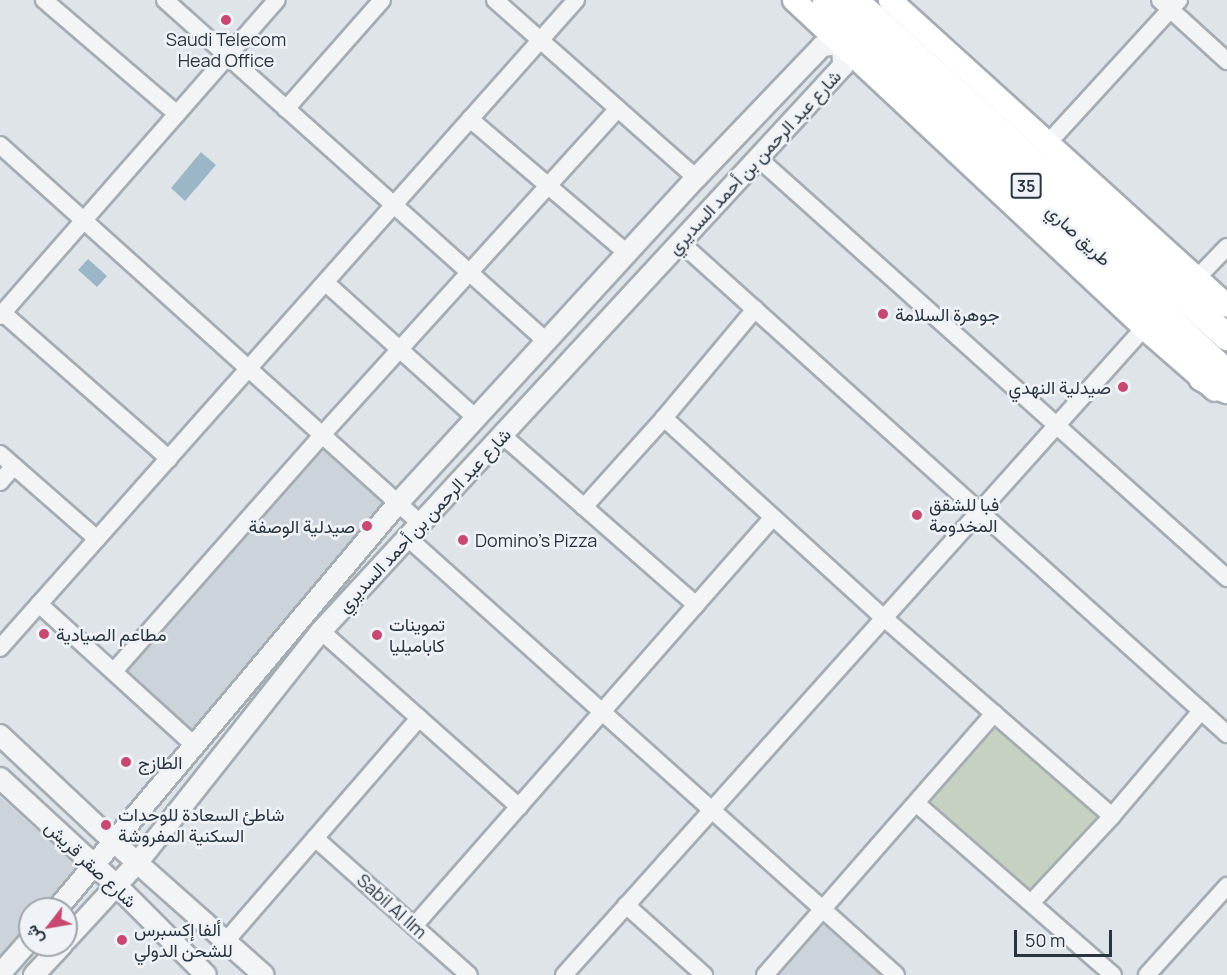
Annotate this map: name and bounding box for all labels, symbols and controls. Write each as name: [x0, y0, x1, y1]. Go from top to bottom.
marker: Saudi Telecom Head Office: [219, 13, 233, 27]
place label: Saudi Telecom Head Office: [166, 29, 286, 72]
street label: شارع عبد الرحمن بن أحمد السديري: [663, 65, 845, 259]
road number: 35: [1010, 173, 1042, 199]
street label: طريق صاري: [1042, 200, 1116, 270]
place label: جوهرة السلامة: [895, 303, 999, 325]
marker: جوهرة السلامة: [876, 307, 890, 321]
place label: صيدلية النهدي: [1009, 376, 1111, 398]
marker: صيدلية النهدي: [1116, 380, 1130, 394]
street label: شارع عبد الرحمن بن أحمد السديري: [333, 423, 515, 617]
place label: فبا للشقق المخدومة: [929, 494, 999, 536]
marker: فبا للشقق المخدومة: [910, 508, 924, 522]
place label: صيدلية الوصفة: [248, 515, 355, 537]
marker: صيدلية الوصفة: [360, 519, 374, 533]
place label: Domino's Pizza: [475, 529, 597, 551]
marker: Domino's Pizza: [456, 533, 470, 547]
place label: تموينات كاباميليا: [389, 614, 445, 656]
place label: مطاعم الصيادية: [56, 623, 166, 645]
marker: مطاعم الصيادية: [37, 627, 51, 641]
marker: تموينات كاباميليا: [370, 628, 384, 642]
place label: الطازج: [138, 751, 182, 773]
marker: الطازج: [119, 755, 133, 769]
place label: شاطئ السعادة للوحدات السكنية المفروشة: [118, 804, 285, 846]
street label: شارع صقر قريش: [41, 816, 141, 912]
marker: شاطئ السعادة للوحدات السكنية المفروشة: [99, 818, 113, 832]
street label: Sabil Al llm: [353, 869, 431, 943]
north arrow: [18, 897, 78, 957]
scale bar: [1017, 918, 1114, 956]
place label: ألفا إكسبرس للشحن الدولي: [134, 919, 233, 962]
text: ش: [20, 921, 49, 949]
text: 50 m: [1025, 928, 1065, 952]
marker: ألفا إكسبرس للشحن الدولي: [115, 933, 129, 947]

